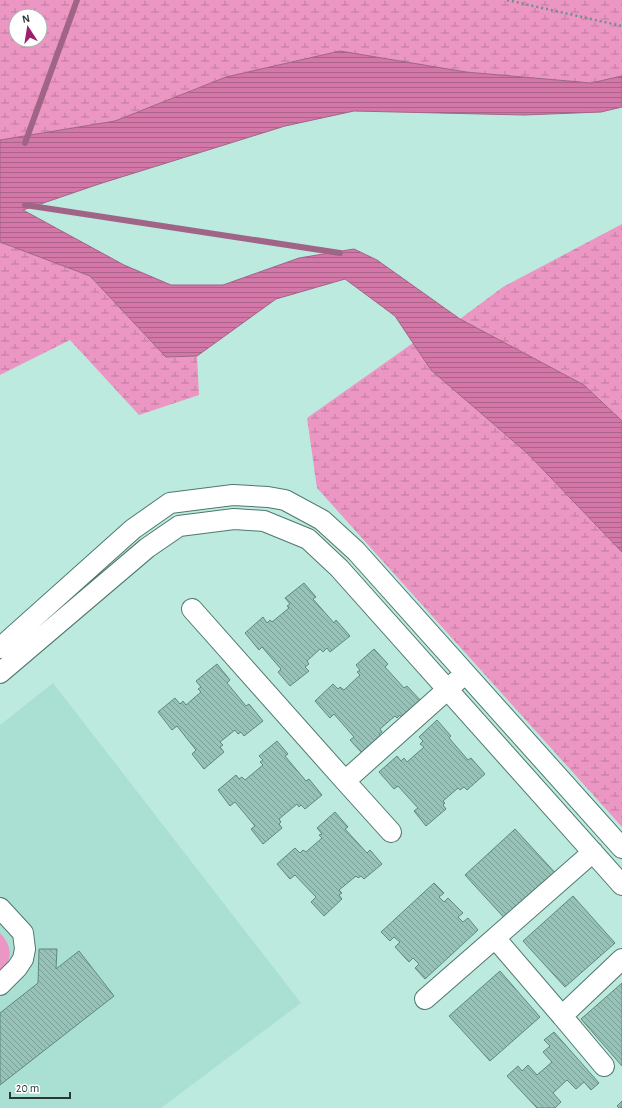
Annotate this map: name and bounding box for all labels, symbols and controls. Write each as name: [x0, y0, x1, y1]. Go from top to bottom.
north arrow: [8, 8, 48, 48]
text: N: [21, 13, 31, 25]
scale bar: [10, 1074, 70, 1100]
text: 20 m: [16, 1082, 39, 1094]

